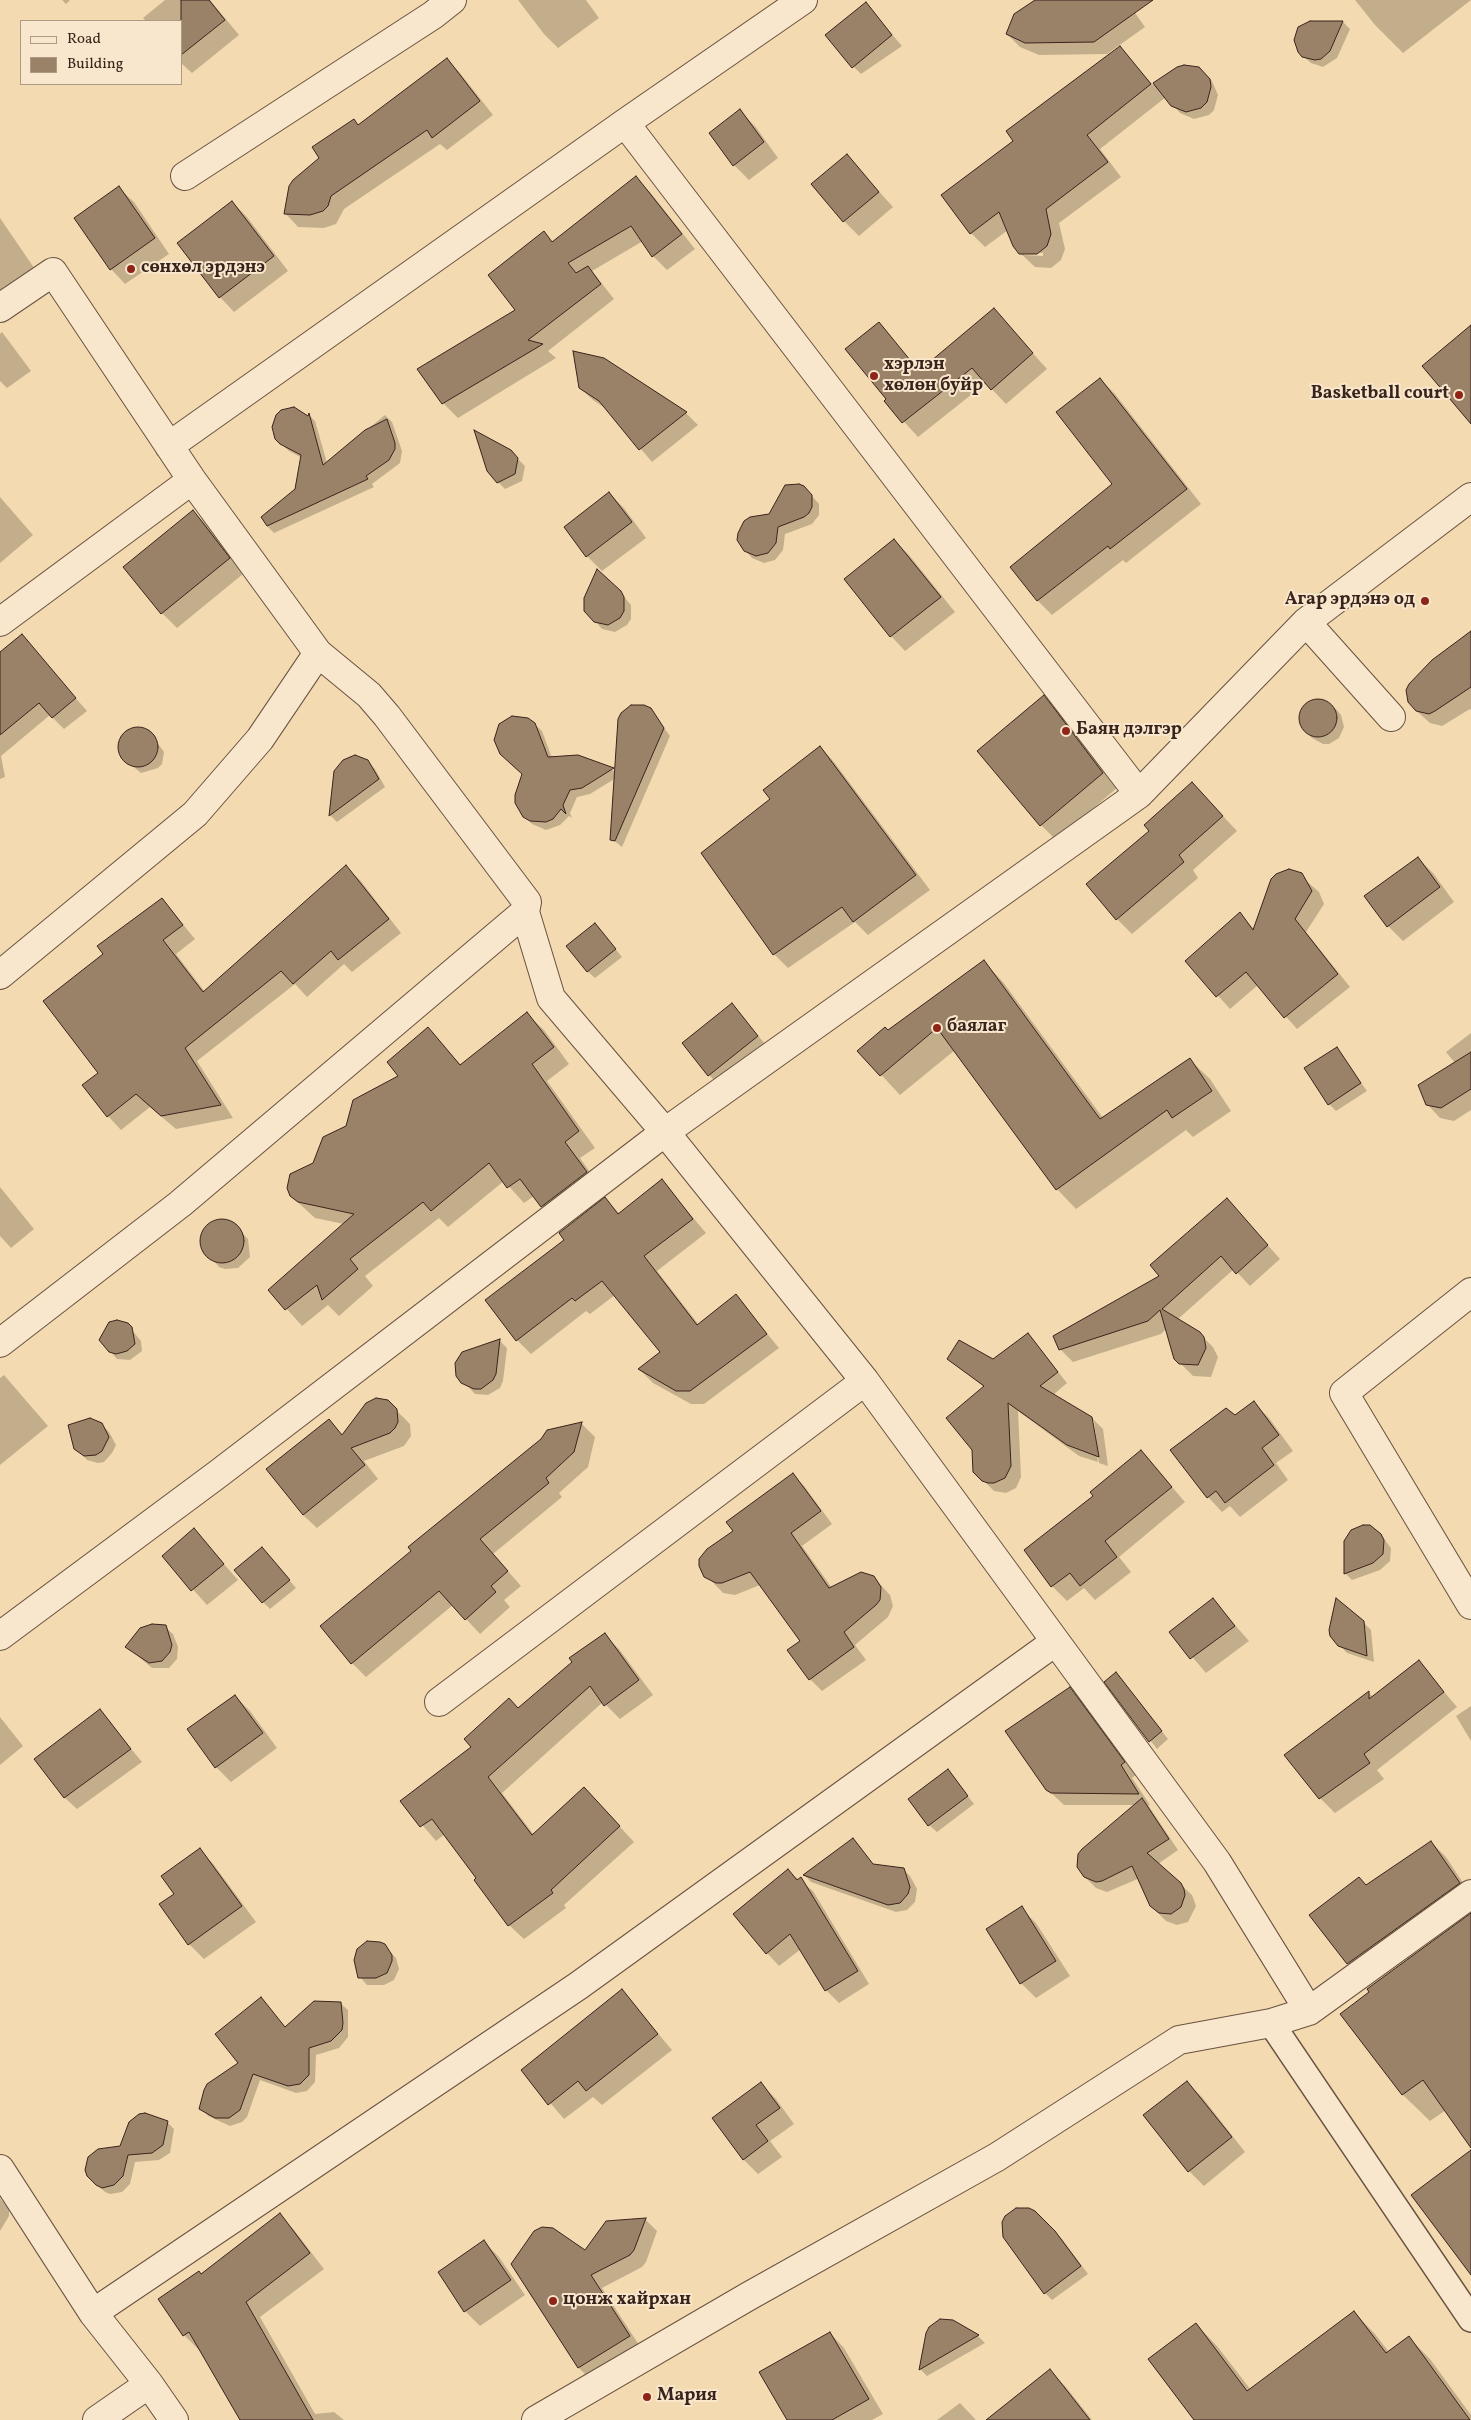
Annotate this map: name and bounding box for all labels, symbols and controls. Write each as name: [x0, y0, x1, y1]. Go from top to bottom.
legend: [20, 20, 182, 85]
text: Road: [67, 29, 101, 50]
text: Building: [67, 54, 123, 75]
place label: сөнхөл эрдэнэ: [141, 258, 265, 280]
marker: сөнхөл эрдэнэ: [125, 263, 137, 275]
place label: хэрлэн хөлөн буйр: [884, 355, 983, 398]
marker: хэрлэн хөлөн буйр: [868, 370, 880, 382]
place label: Basketball court: [1311, 384, 1449, 406]
marker: Basketball court: [1453, 389, 1465, 401]
place label: Агар эрдэнэ од: [1285, 590, 1415, 612]
marker: Агар эрдэнэ од: [1419, 595, 1431, 607]
place label: Баян дэлгэр: [1076, 720, 1182, 742]
marker: Баян дэлгэр: [1060, 725, 1072, 737]
place label: баялаг: [947, 1017, 1006, 1039]
marker: баялаг: [931, 1022, 943, 1034]
place label: цонж хайрхан: [563, 2290, 691, 2312]
marker: цонж хайрхан: [547, 2295, 559, 2307]
place label: Мария: [657, 2386, 717, 2408]
marker: Мария: [641, 2391, 653, 2403]

